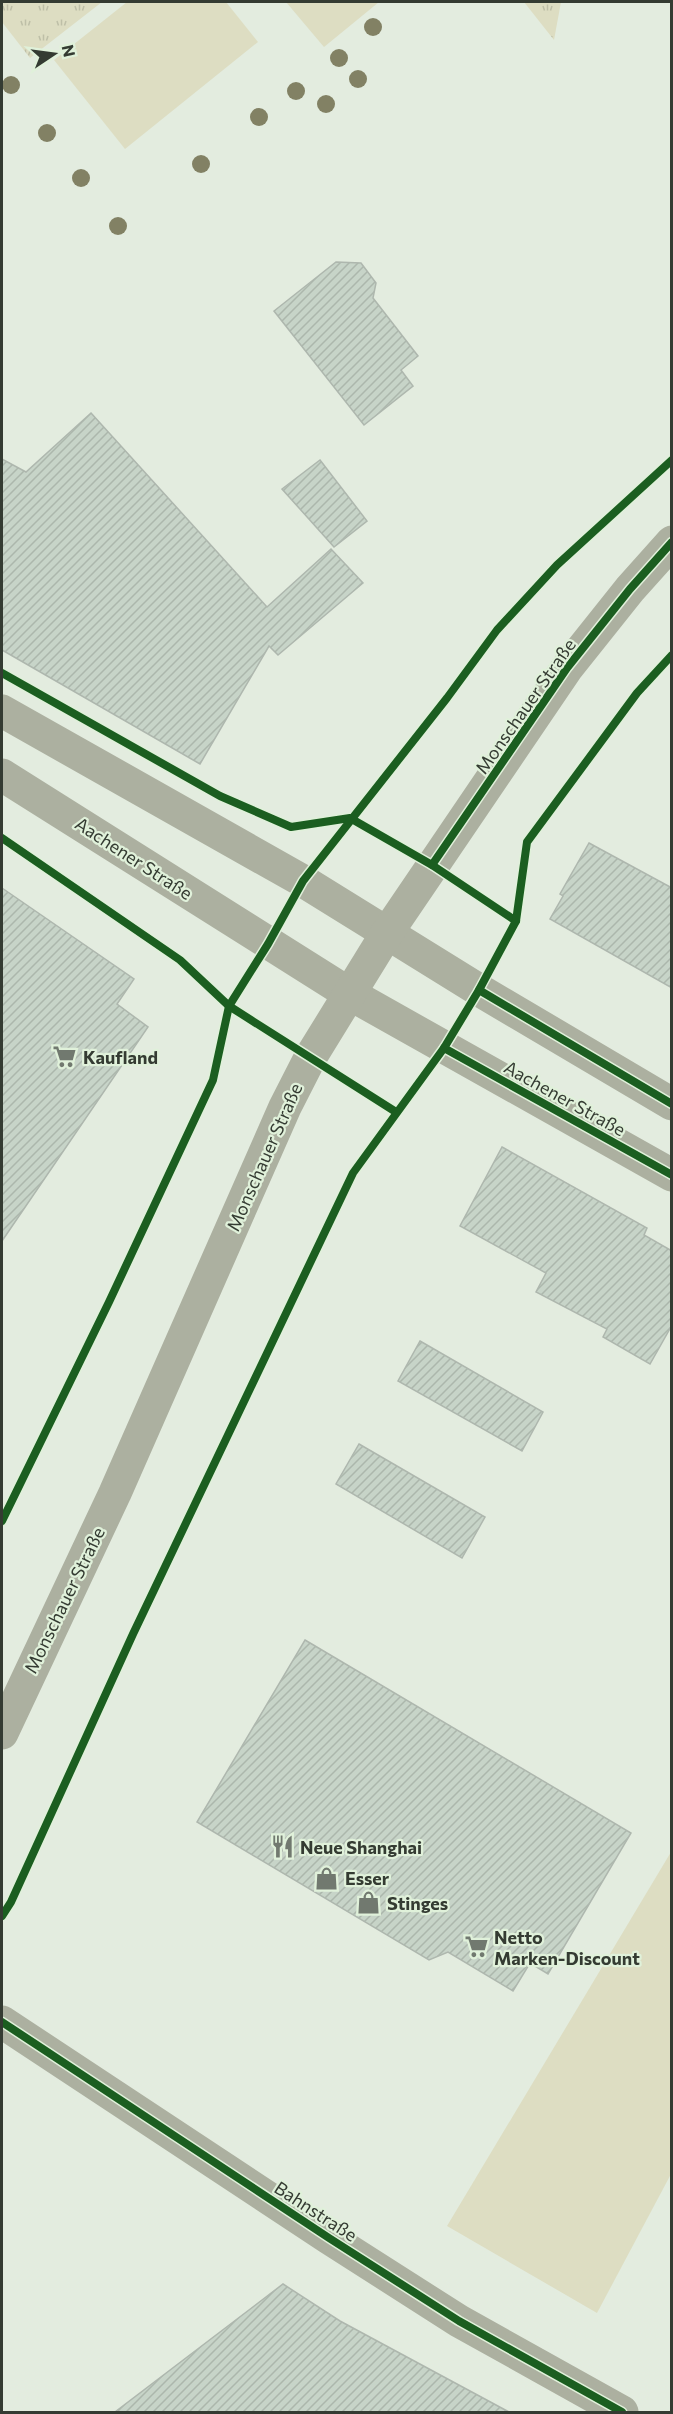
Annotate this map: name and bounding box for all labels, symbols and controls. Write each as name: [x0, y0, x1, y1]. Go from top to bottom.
north arrow: [24, 24, 84, 84]
text: N: [58, 43, 80, 58]
street label: Monschauer Straße: [470, 634, 580, 778]
street label: Aachener Straße: [71, 812, 197, 904]
supermarket icon: Kaufland: [52, 1044, 78, 1070]
place label: Kaufland: [83, 1046, 158, 1068]
street label: Aachener Straße: [500, 1056, 630, 1140]
street label: Monschauer Straße: [221, 1080, 307, 1234]
street label: Monschauer Straße: [19, 1523, 109, 1677]
restaurant icon: Neue Shanghai: [269, 1834, 295, 1860]
place label: Neue Shanghai: [300, 1836, 422, 1858]
shop icon: Esser: [314, 1865, 340, 1891]
place label: Esser: [345, 1867, 390, 1889]
shop icon: Stinges: [356, 1890, 382, 1916]
place label: Stinges: [387, 1892, 448, 1914]
place label: Netto Marken-Discount: [494, 1926, 640, 1969]
supermarket icon: Netto Marken-Discount: [463, 1934, 489, 1960]
street label: Bahnstraße: [271, 2176, 361, 2246]

